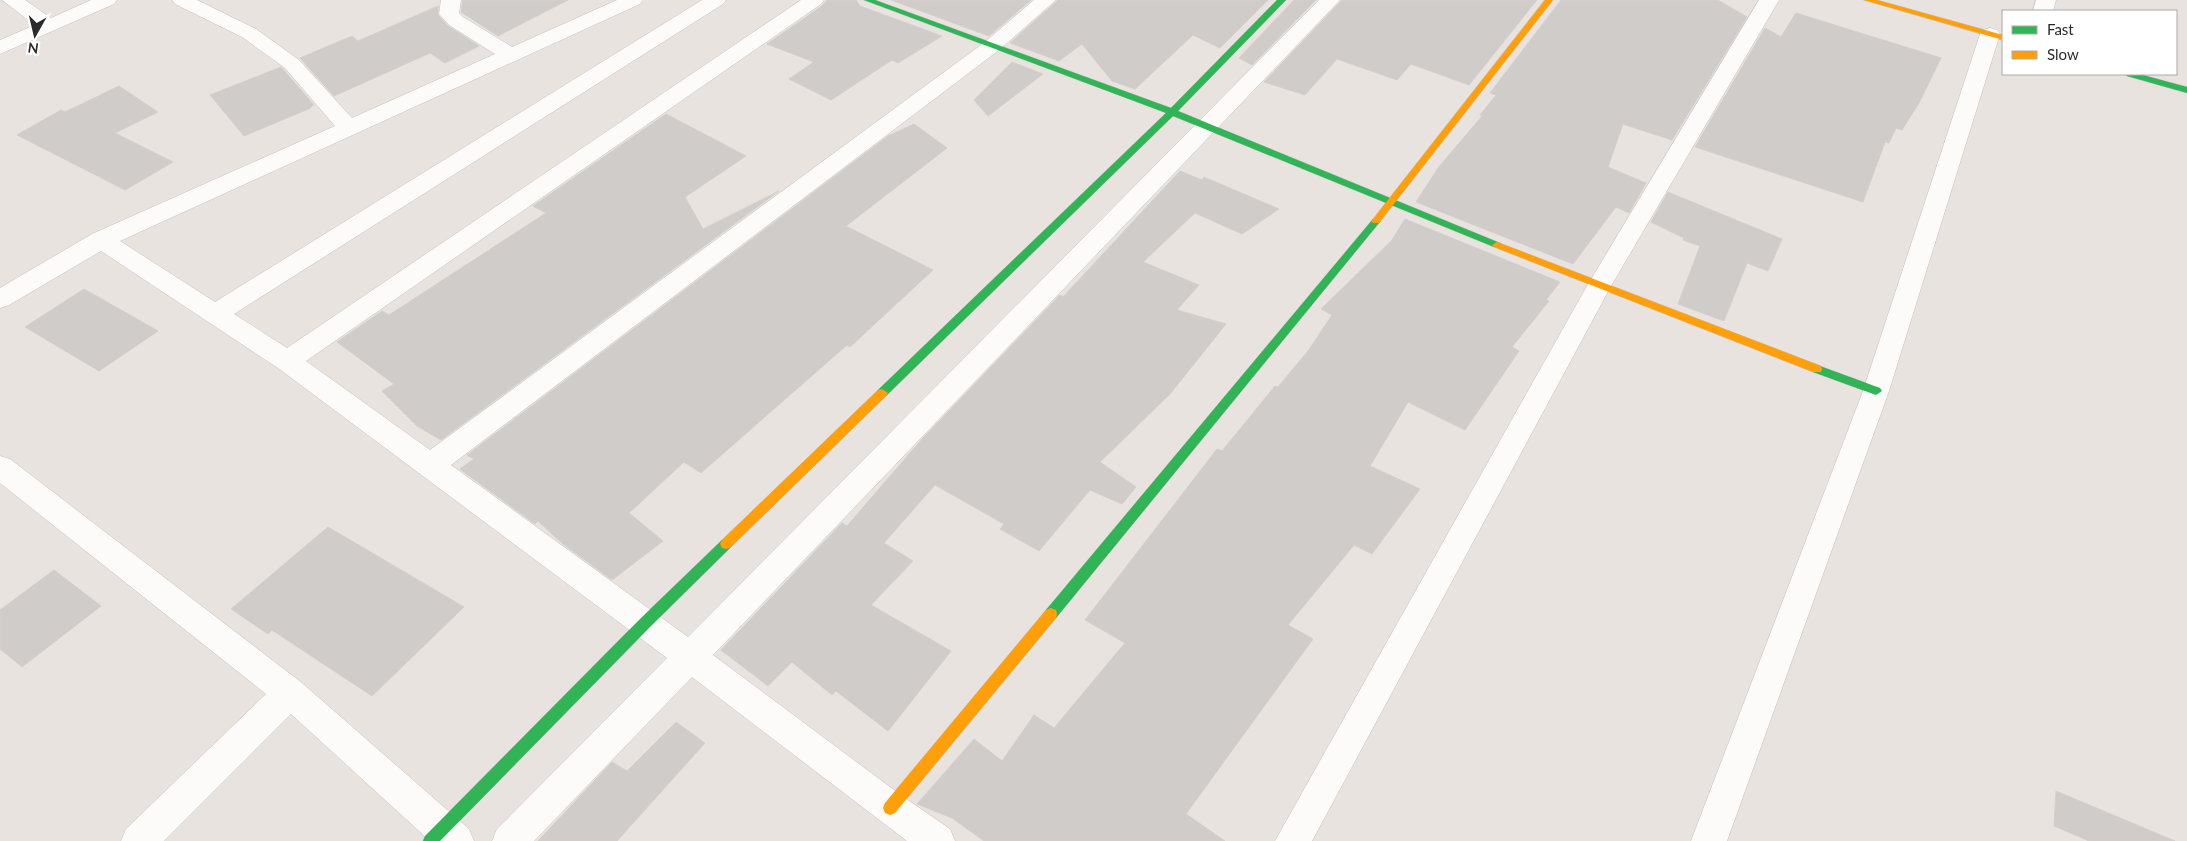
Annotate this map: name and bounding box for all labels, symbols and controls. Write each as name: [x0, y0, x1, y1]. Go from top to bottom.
north arrow: [10, 10, 60, 60]
legend: [2002, 10, 2177, 75]
text: Fast: [2047, 20, 2074, 38]
text: N: [27, 39, 40, 58]
text: Slow: [2047, 45, 2079, 63]

